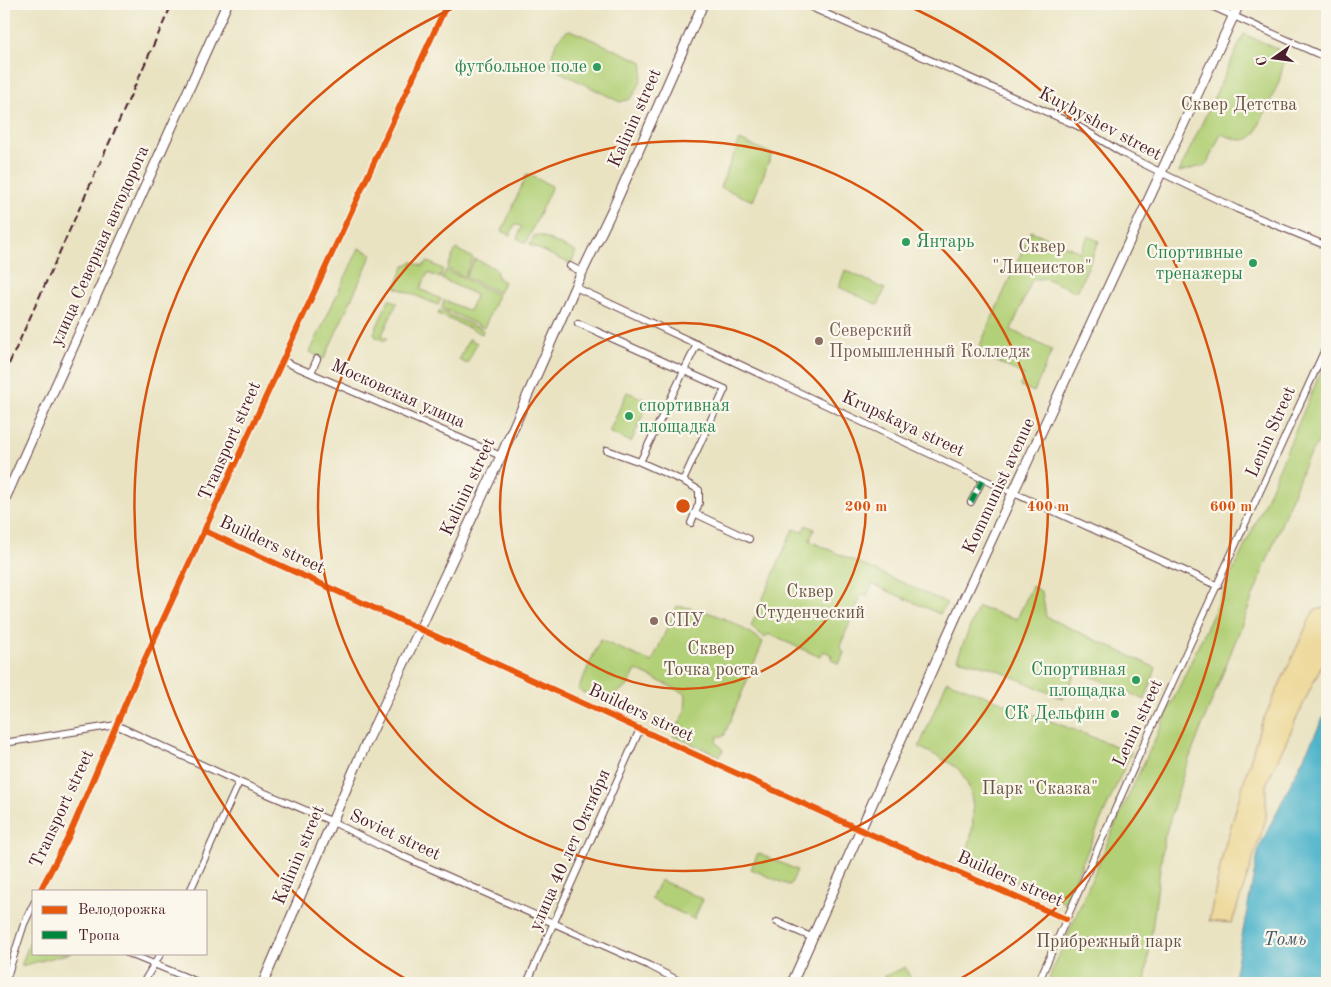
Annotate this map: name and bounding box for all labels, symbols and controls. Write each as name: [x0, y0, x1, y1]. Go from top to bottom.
north arrow: [1248, 32, 1298, 82]
text: С: [1254, 55, 1270, 67]
place label: футбольное поле: [455, 58, 587, 77]
marker: футбольное поле: [591, 61, 603, 73]
street label: Kalinin street: [605, 66, 665, 170]
street label: Kuybyshev street: [1036, 84, 1164, 164]
park label: Сквер Детства: [1181, 96, 1297, 114]
street label: улица Северная автодорога: [48, 143, 152, 349]
place label: Янтарь: [916, 233, 974, 251]
marker: Янтарь: [900, 236, 912, 248]
park label: Сквер "Лицеистов": [992, 238, 1092, 277]
place label: Спортивные тренажеры: [1146, 244, 1243, 283]
marker: Спортивные тренажеры: [1247, 257, 1259, 269]
place label: Северский Промышленный Колледж: [829, 322, 1030, 361]
marker: Северский Промышленный Колледж: [813, 335, 825, 347]
street label: Московская улица: [328, 356, 468, 432]
street label: Transport street: [196, 379, 264, 503]
street label: Lenin Street: [1243, 384, 1299, 480]
street label: Krupskaya street: [839, 388, 967, 460]
place label: спортивная площадка: [639, 397, 730, 436]
marker: спортивная площадка: [623, 410, 635, 422]
street label: Kommunist avenue: [960, 415, 1038, 557]
street label: Kalinin street: [437, 435, 499, 539]
centre of rings: [674, 497, 692, 515]
text: 200 m: [845, 500, 887, 515]
text: 400 m: [1027, 500, 1069, 515]
text: 600 m: [1210, 500, 1252, 515]
street label: Builders street: [217, 513, 327, 577]
park label: Сквер Студенческий: [755, 583, 865, 622]
place label: СПУ: [664, 612, 704, 630]
marker: СПУ: [648, 615, 660, 627]
park label: Сквер Точка роста: [663, 640, 759, 679]
place label: Спортивная площадка: [1031, 661, 1126, 700]
marker: Спортивная площадка: [1130, 674, 1142, 686]
street label: Lenin street: [1110, 677, 1166, 769]
street label: Builders street: [586, 681, 696, 745]
place label: СК Дельфин: [1004, 705, 1105, 724]
marker: СК Дельфин: [1109, 708, 1121, 720]
street label: Transport street: [27, 747, 97, 871]
street label: улица 40 лет Октября: [526, 766, 614, 934]
park label: Парк "Сказка": [982, 780, 1098, 798]
street label: Kalinin street: [270, 803, 328, 907]
street label: Soviet street: [347, 806, 443, 864]
street label: Builders street: [954, 848, 1066, 910]
legend: [32, 890, 208, 954]
text: Велодорожка: [78, 903, 166, 918]
text: Тропа: [78, 929, 120, 944]
water label: Томь: [1263, 931, 1307, 950]
park label: Прибрежный парк: [1036, 933, 1182, 951]

